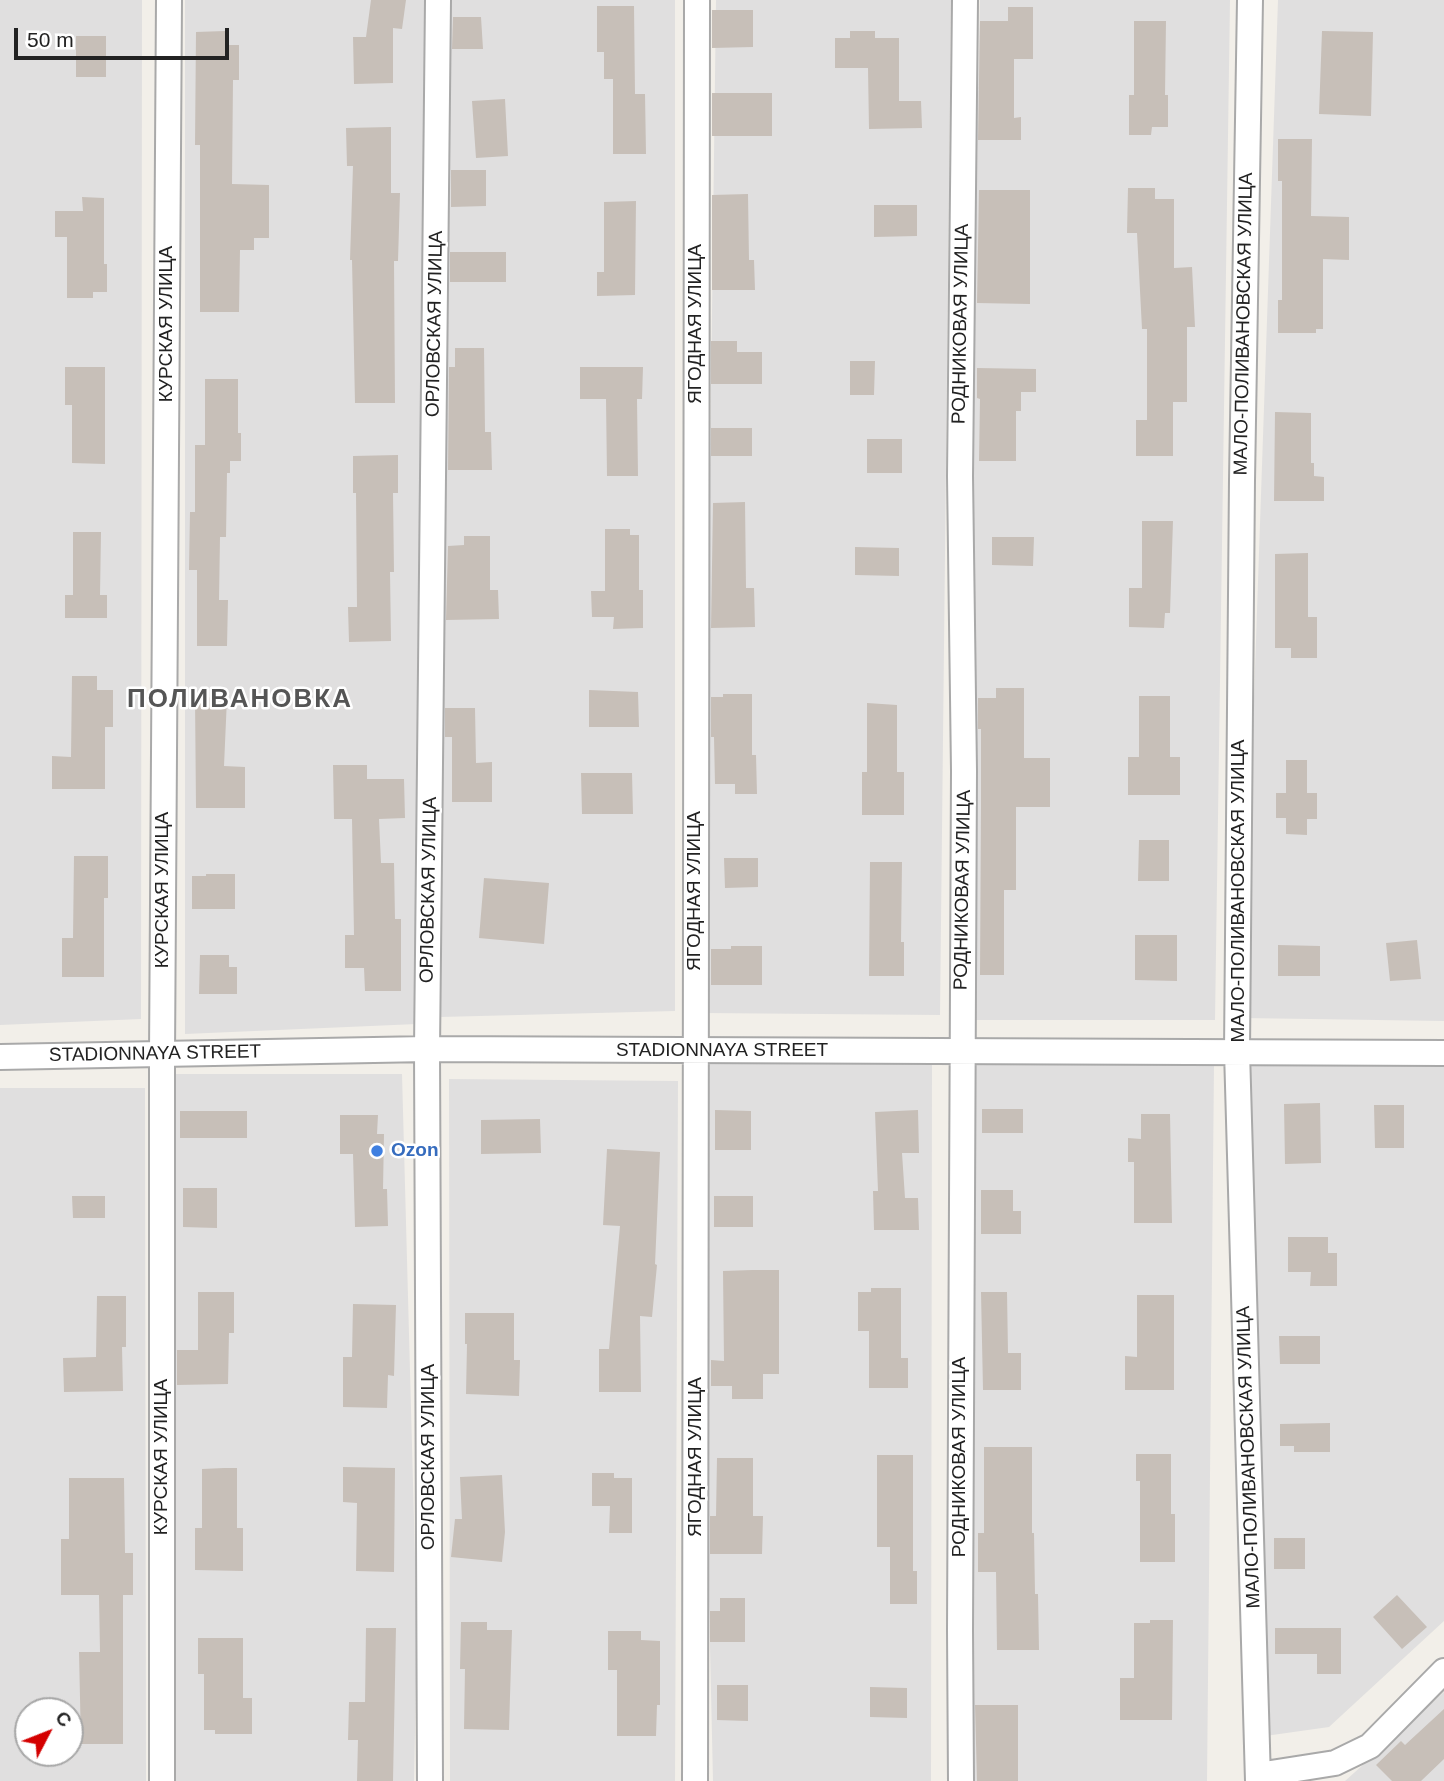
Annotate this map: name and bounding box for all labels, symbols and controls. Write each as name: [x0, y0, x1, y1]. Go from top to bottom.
scale bar: [18, 14, 233, 58]
text: 50 m: [27, 28, 74, 51]
street label: МАЛО-ПОЛИВАНОВСКАЯ УЛИЦА: [1230, 172, 1258, 476]
street label: РОДНИКОВАЯ УЛИЦА: [948, 224, 974, 424]
street label: ОРЛОВСКАЯ УЛИЦА: [422, 231, 448, 417]
street label: ЯГОДНАЯ УЛИЦА: [685, 244, 707, 404]
street label: КУРСКАЯ УЛИЦА: [156, 246, 178, 402]
district label: ПОЛИВАНОВКА: [128, 684, 352, 716]
street label: МАЛО-ПОЛИВАНОВСКАЯ УЛИЦА: [1228, 740, 1250, 1042]
street label: РОДНИКОВАЯ УЛИЦА: [950, 790, 976, 990]
street label: ОРЛОВСКАЯ УЛИЦА: [416, 797, 442, 983]
street label: ЯГОДНАЯ УЛИЦА: [684, 811, 706, 971]
street label: КУРСКАЯ УЛИЦА: [152, 812, 174, 968]
street label: STADIONNAYA STREET: [616, 1040, 828, 1062]
street label: STADIONNAYA STREET: [49, 1041, 261, 1067]
place label: Ozon: [391, 1140, 438, 1162]
marker: Ozon: [369, 1143, 385, 1159]
street label: МАЛО-ПОЛИВАНОВСКАЯ УЛИЦА: [1232, 1305, 1266, 1609]
street label: РОДНИКОВАЯ УЛИЦА: [949, 1357, 971, 1557]
street label: ОРЛОВСКАЯ УЛИЦА: [418, 1364, 440, 1550]
street label: ЯГОДНАЯ УЛИЦА: [685, 1377, 707, 1537]
street label: КУРСКАЯ УЛИЦА: [151, 1379, 173, 1535]
north arrow: [14, 1697, 84, 1767]
text: С: [51, 1707, 76, 1731]

